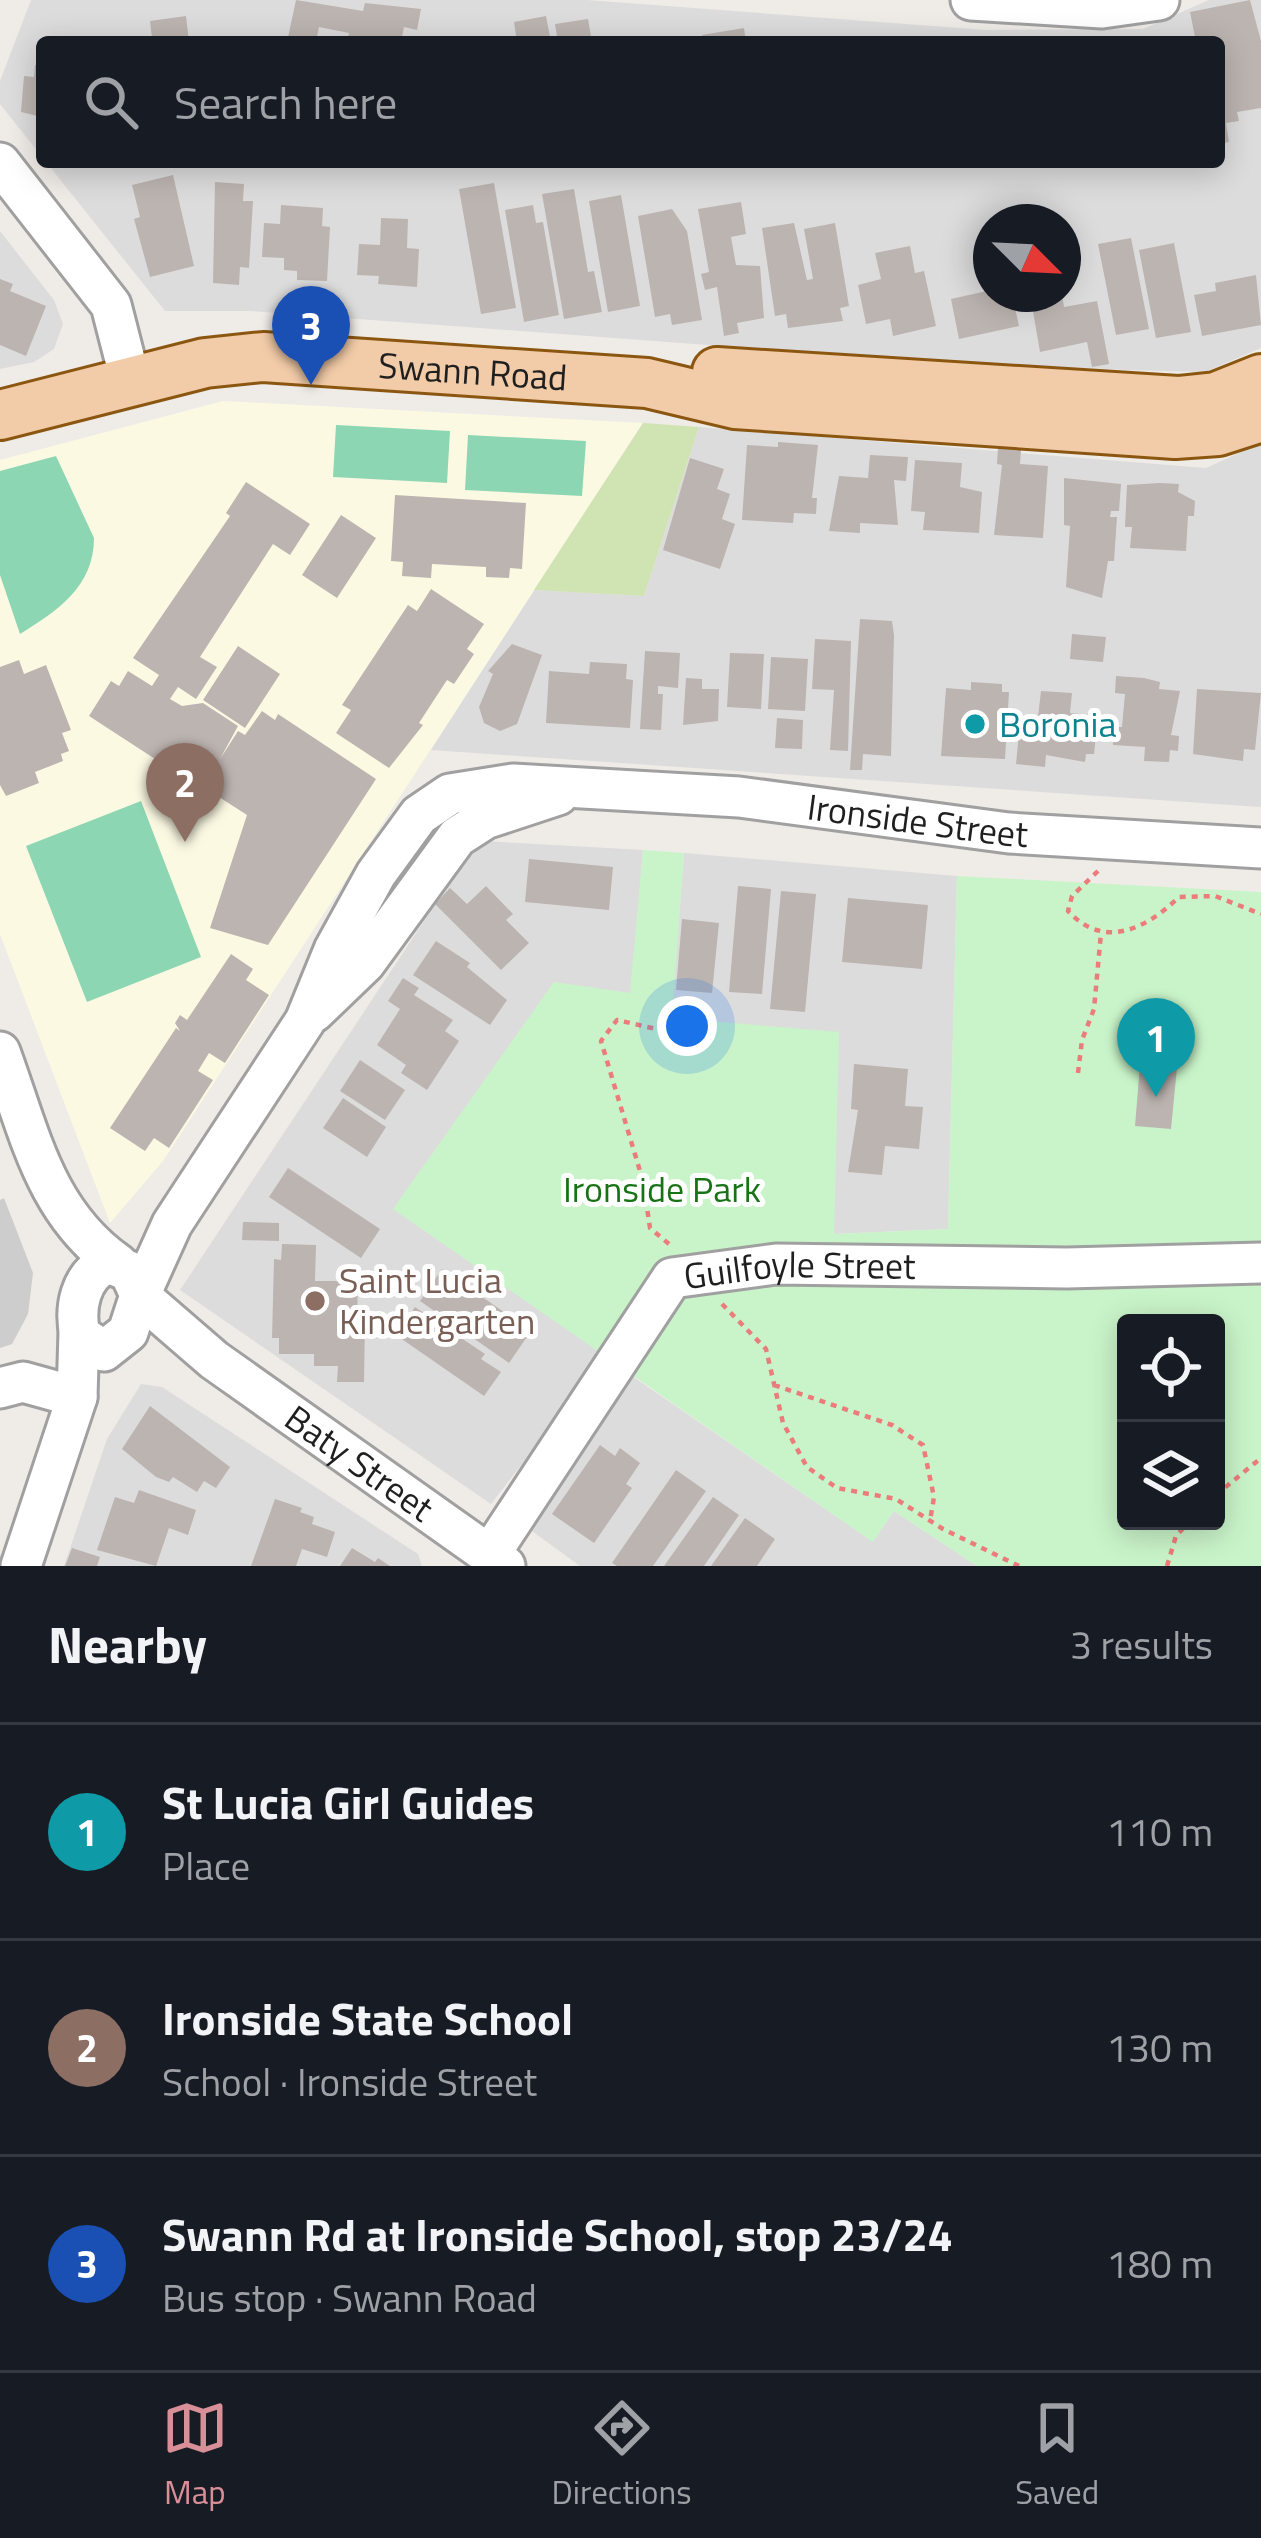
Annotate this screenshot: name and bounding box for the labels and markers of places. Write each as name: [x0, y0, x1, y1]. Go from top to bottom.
pin: 3: [272, 286, 350, 385]
place label: Boronia: [999, 696, 1117, 751]
marker: Boronia: [962, 711, 988, 737]
pin: 2: [146, 743, 224, 842]
pin: 1: [1117, 998, 1195, 1097]
place label: Saint Lucia Kindergarten: [339, 1252, 535, 1348]
marker: Saint Lucia Kindergarten: [302, 1288, 328, 1314]

